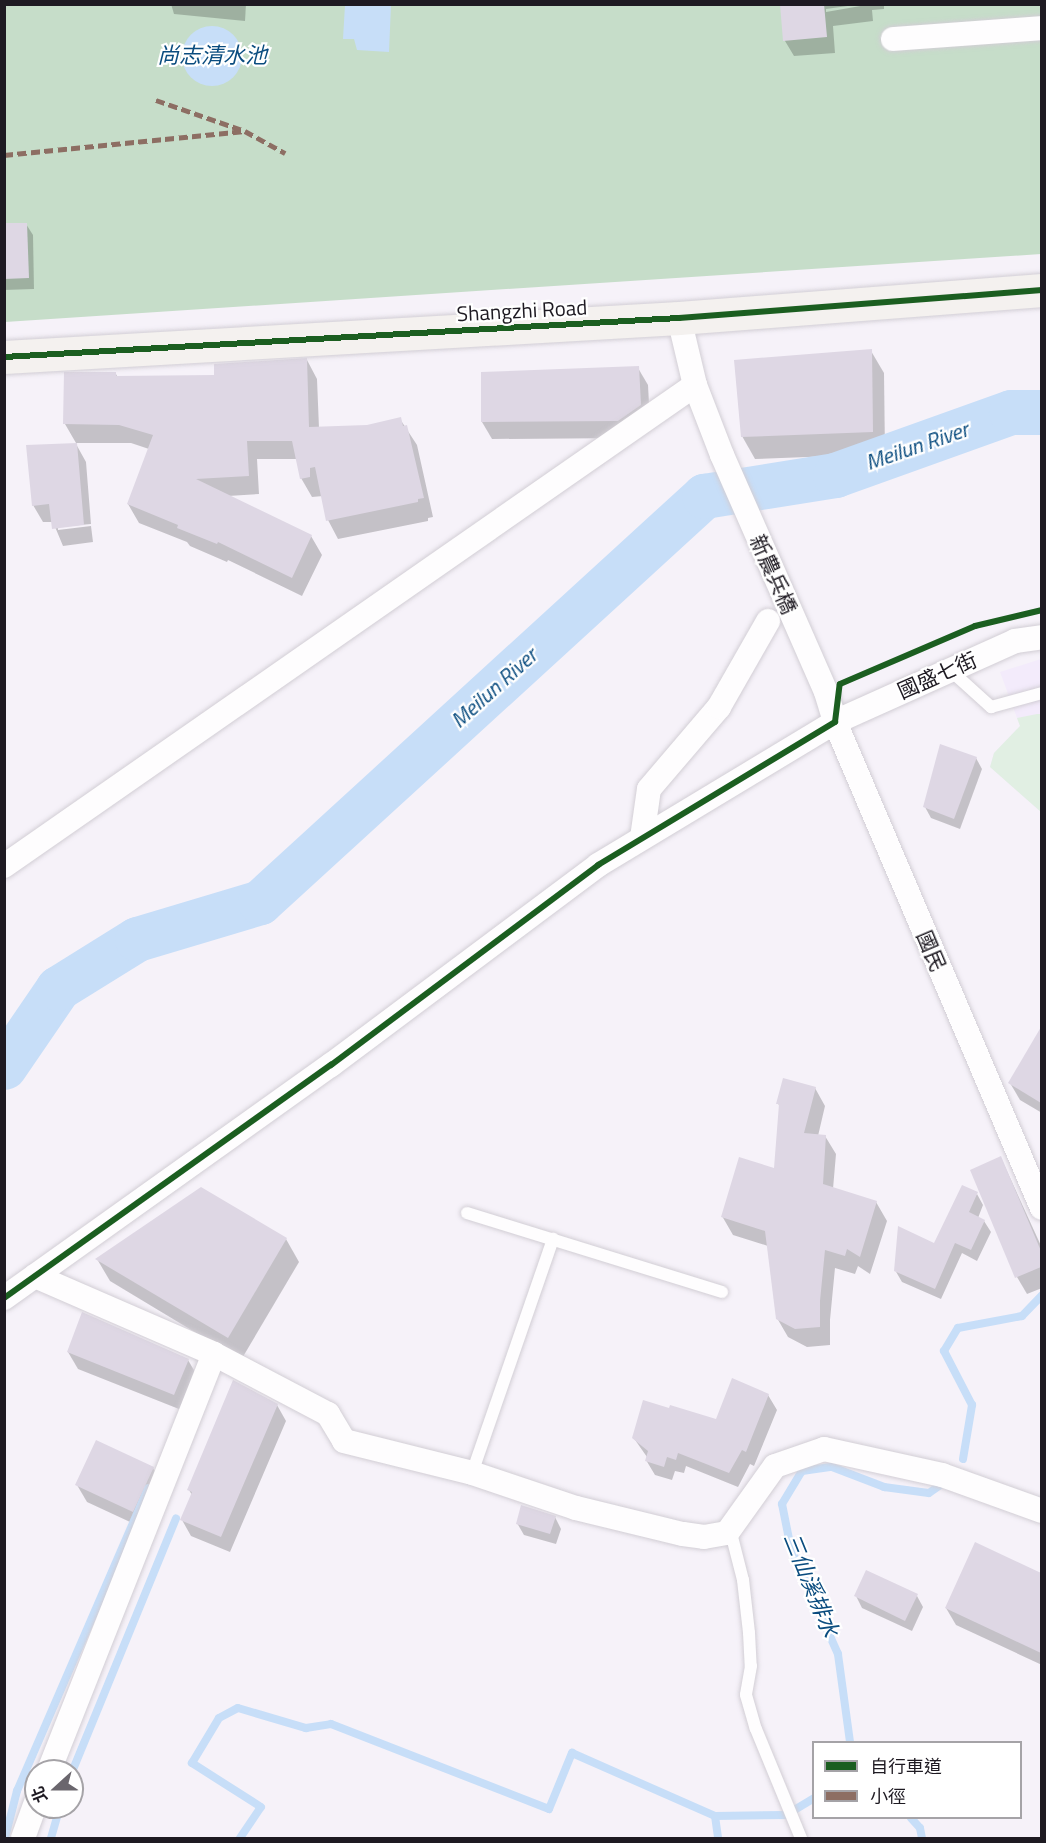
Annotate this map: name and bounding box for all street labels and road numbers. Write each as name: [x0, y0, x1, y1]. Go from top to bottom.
street label: Shangzhi Road: [456, 294, 588, 326]
street label: 新農兵橋: [745, 531, 803, 617]
street label: 國盛七街: [894, 646, 980, 704]
street label: 國民: [912, 927, 952, 975]

